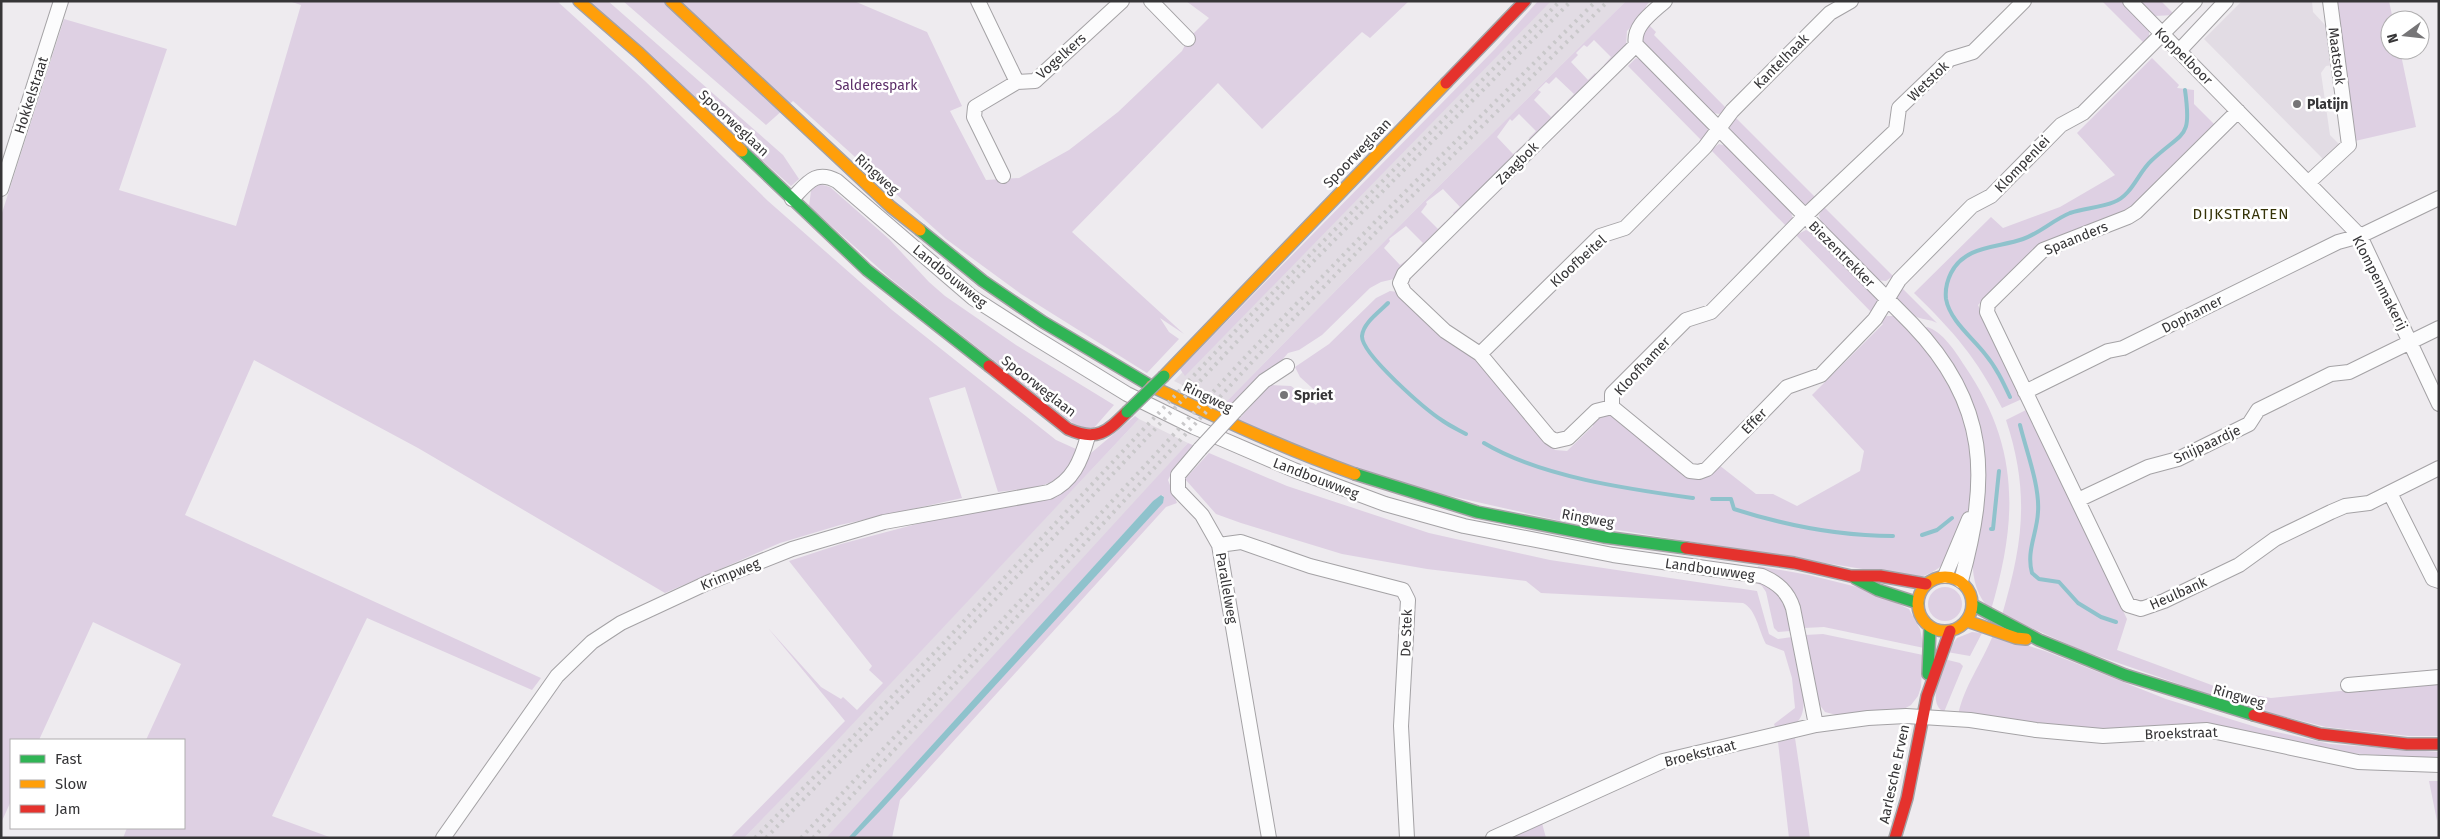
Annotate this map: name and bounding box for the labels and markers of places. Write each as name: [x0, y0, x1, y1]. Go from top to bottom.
place label: Platijn: [2307, 96, 2348, 113]
marker: Platijn: [2291, 98, 2303, 110]
place label: Spriet: [1294, 387, 1334, 404]
marker: Spriet: [1278, 389, 1290, 401]

